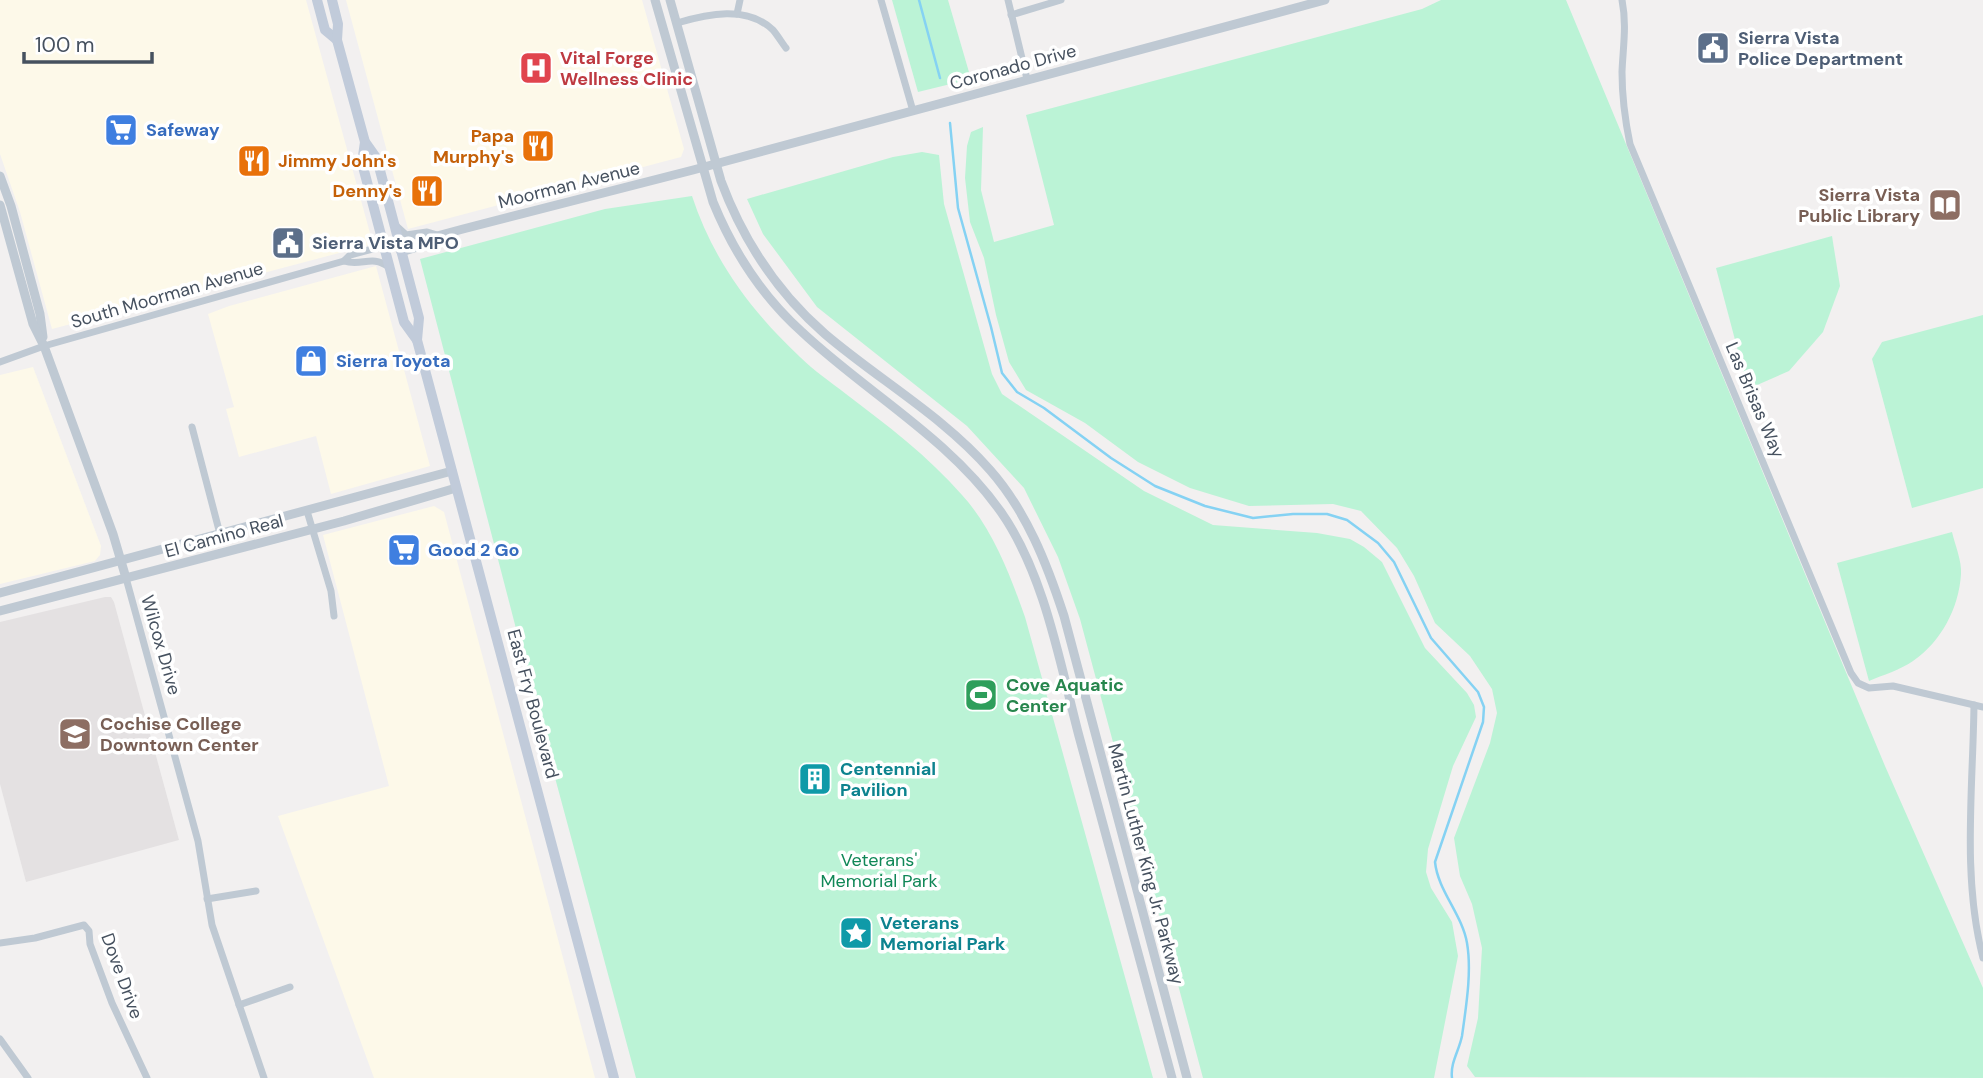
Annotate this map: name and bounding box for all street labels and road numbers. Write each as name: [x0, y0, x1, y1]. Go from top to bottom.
street label: Coronado Drive: [947, 39, 1079, 95]
street label: Moorman Avenue: [496, 156, 642, 214]
street label: South Moorman Avenue: [68, 256, 266, 334]
street label: Las Brisas Way: [1720, 338, 1790, 462]
street label: El Camino Real: [162, 509, 286, 563]
street label: Wilcox Drive: [135, 592, 187, 698]
street label: East Fry Boulevard: [502, 627, 564, 781]
street label: Martin Luther King Jr. Parkway: [1102, 741, 1190, 987]
street label: Dove Drive: [95, 930, 149, 1022]

